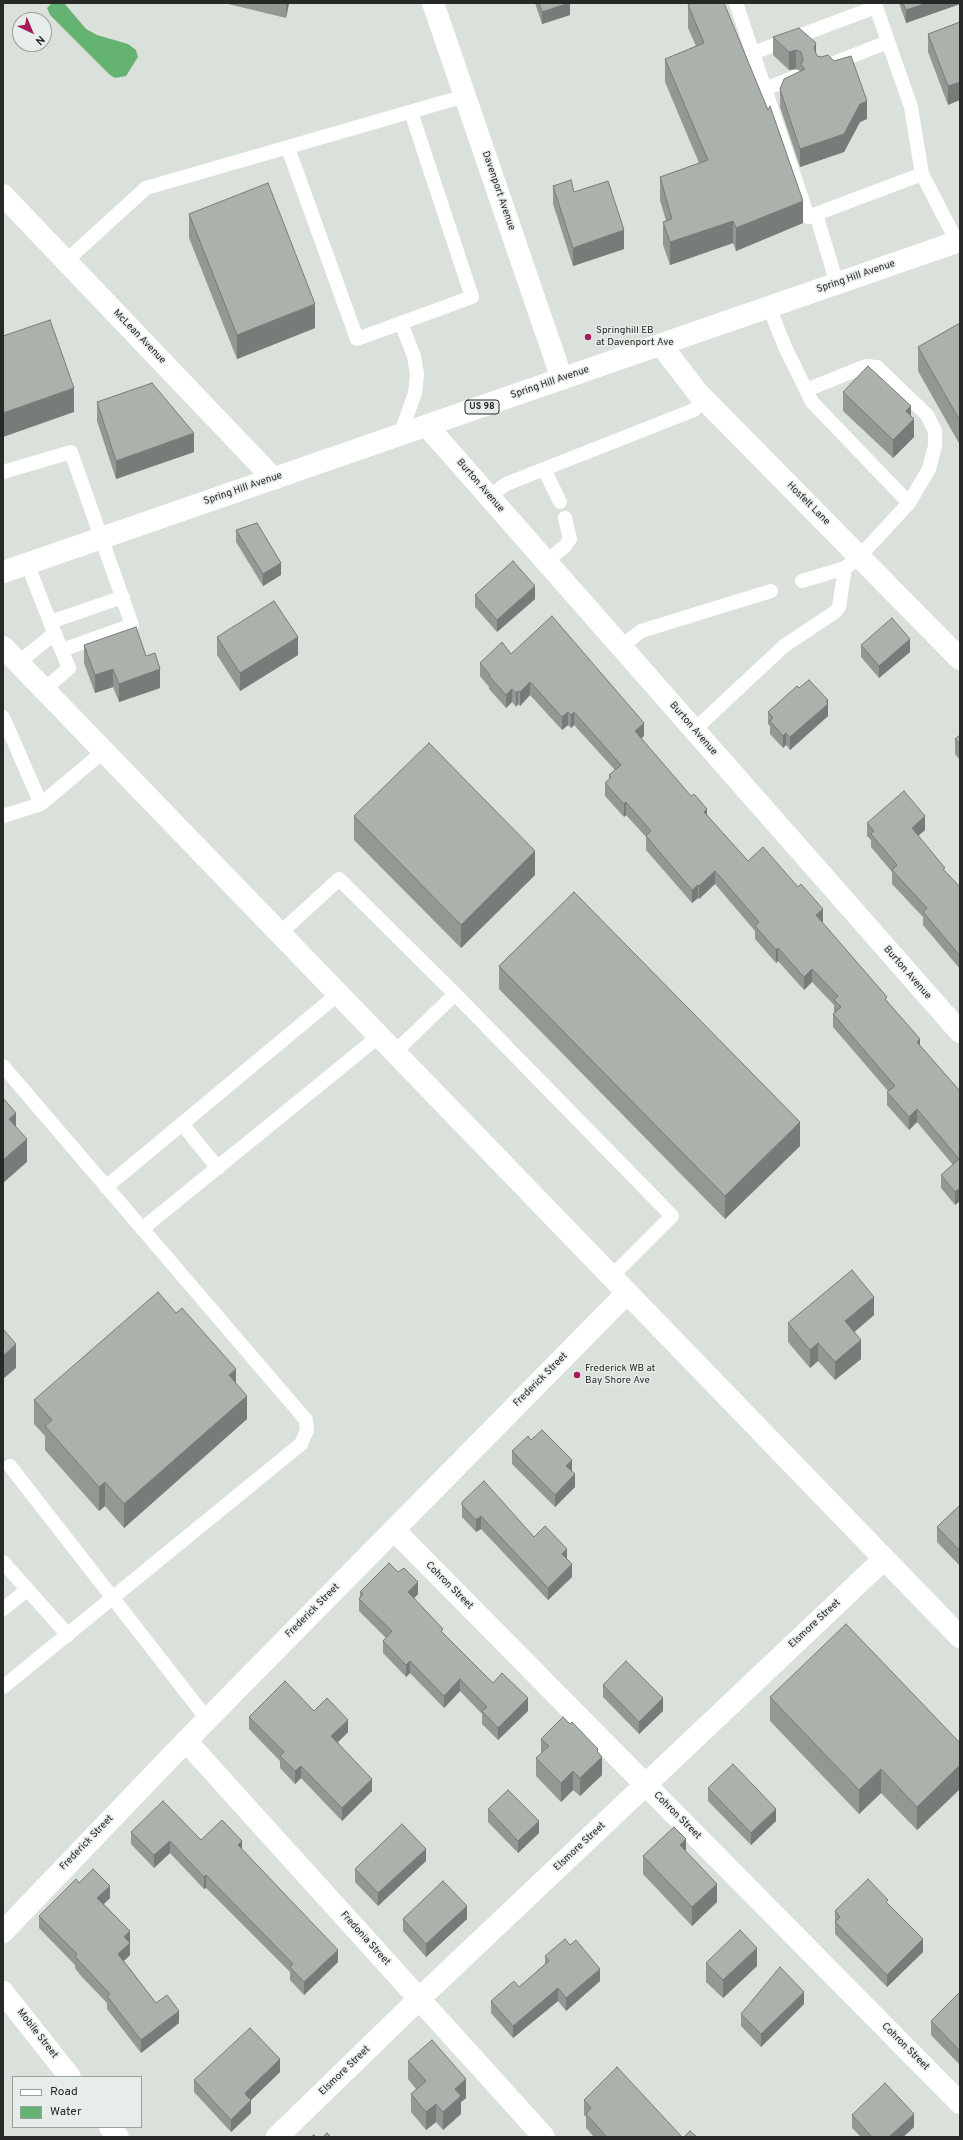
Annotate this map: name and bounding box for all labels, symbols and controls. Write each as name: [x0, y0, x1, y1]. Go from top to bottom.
north arrow: [12, 12, 52, 52]
text: N: [32, 32, 47, 48]
street label: Davenport Avenue: [479, 150, 517, 232]
street label: Spring Hill Avenue: [815, 258, 897, 296]
street label: McLean Avenue: [110, 307, 168, 367]
place label: Springhill EB at Davenport Ave: [596, 325, 674, 348]
marker: Springhill EB at Davenport Ave: [583, 332, 593, 342]
street label: Spring Hill Avenue: [509, 364, 591, 402]
road number: US 98: [465, 400, 499, 414]
street label: Burton Avenue: [454, 457, 506, 515]
street label: Spring Hill Avenue: [202, 470, 284, 508]
street label: Hosfelt Lane: [784, 480, 832, 528]
street label: Burton Avenue: [667, 700, 719, 758]
street label: Burton Avenue: [881, 944, 933, 1002]
street label: Frederick Street: [511, 1350, 571, 1410]
place label: Frederick WB at Bay Shore Ave: [585, 1363, 655, 1386]
marker: Frederick WB at Bay Shore Ave: [572, 1370, 582, 1380]
street label: Cohron Street: [423, 1560, 475, 1612]
street label: Frederick Street: [283, 1581, 343, 1641]
street label: Elsmore Street: [787, 1597, 843, 1651]
street label: Cohron Street: [651, 1790, 703, 1842]
street label: Frederick Street: [58, 1813, 116, 1873]
street label: Elsmore Street: [552, 1820, 608, 1874]
street label: Fredonia Street: [338, 1910, 392, 1968]
street label: Mobile Street: [14, 2007, 60, 2061]
street label: Cohron Street: [879, 2021, 931, 2073]
street label: Elsmore Street: [317, 2044, 373, 2098]
legend: [12, 2076, 142, 2128]
text: Road: [50, 2084, 78, 2100]
text: Water: [50, 2104, 82, 2120]

